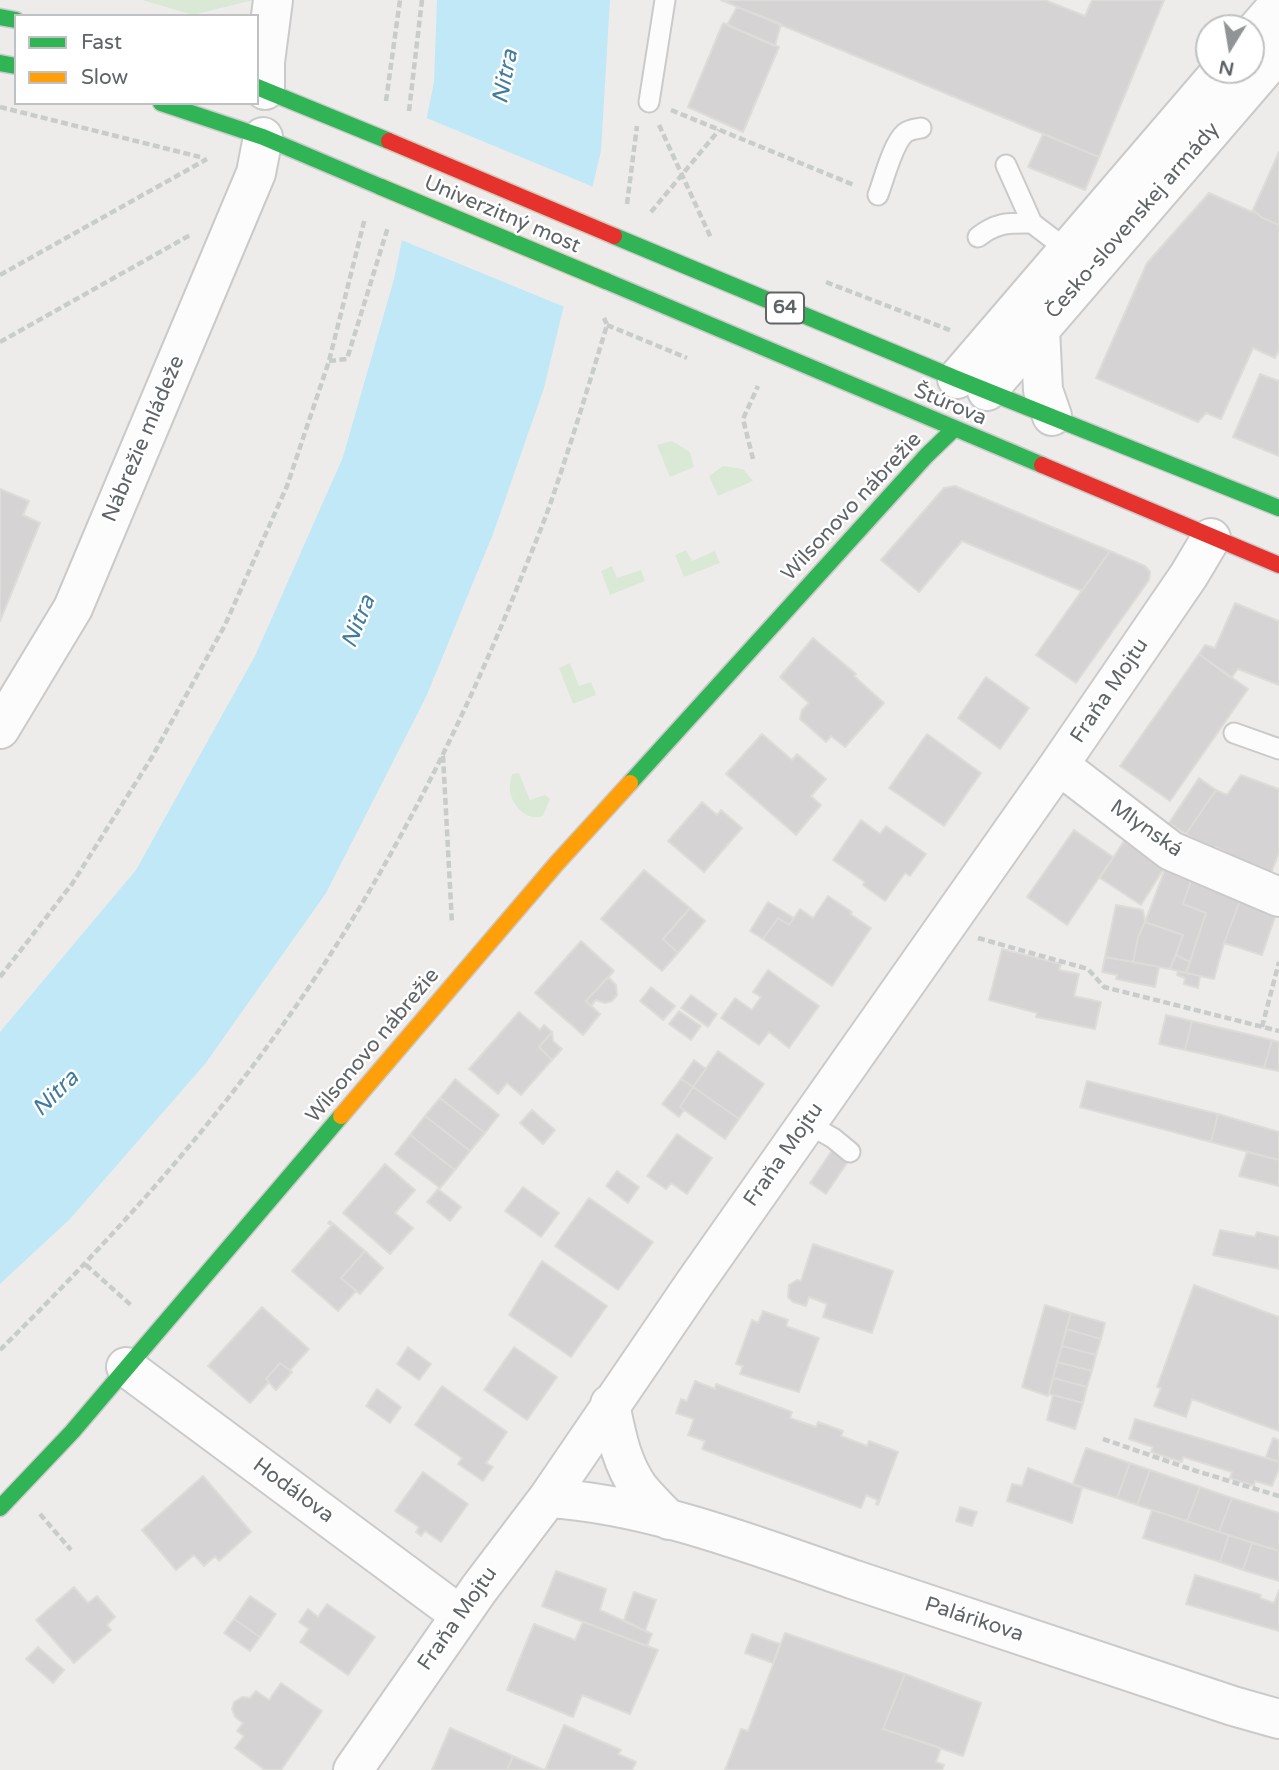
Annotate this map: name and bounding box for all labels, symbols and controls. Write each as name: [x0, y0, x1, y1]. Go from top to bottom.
legend: [14, 14, 259, 105]
north arrow: [1195, 14, 1265, 84]
text: Fast: [81, 30, 122, 55]
water label: Nitra: [487, 48, 525, 106]
text: N: [1217, 55, 1236, 80]
text: Slow: [81, 65, 128, 90]
street label: Česko-slovenskej armády: [1041, 118, 1225, 324]
street label: Univerzitný most: [420, 171, 584, 259]
road number: 64: [766, 292, 804, 324]
street label: Nábrežie mládeže: [98, 352, 190, 526]
street label: Štúrova: [910, 378, 990, 432]
street label: Wilsonovo nábrežie: [777, 427, 927, 587]
water label: Nitra: [336, 592, 382, 652]
street label: Fraňa Mojtu: [1066, 634, 1154, 748]
street label: Mlynská: [1105, 795, 1187, 863]
street label: Wilsonovo nábrežie: [301, 964, 445, 1128]
water label: Nitra: [27, 1065, 85, 1123]
street label: Fraňa Mojtu: [739, 1098, 829, 1212]
street label: Hodálova: [248, 1453, 338, 1529]
street label: Fraňa Mojtu: [413, 1562, 503, 1676]
street label: Palárikova: [921, 1592, 1027, 1648]

